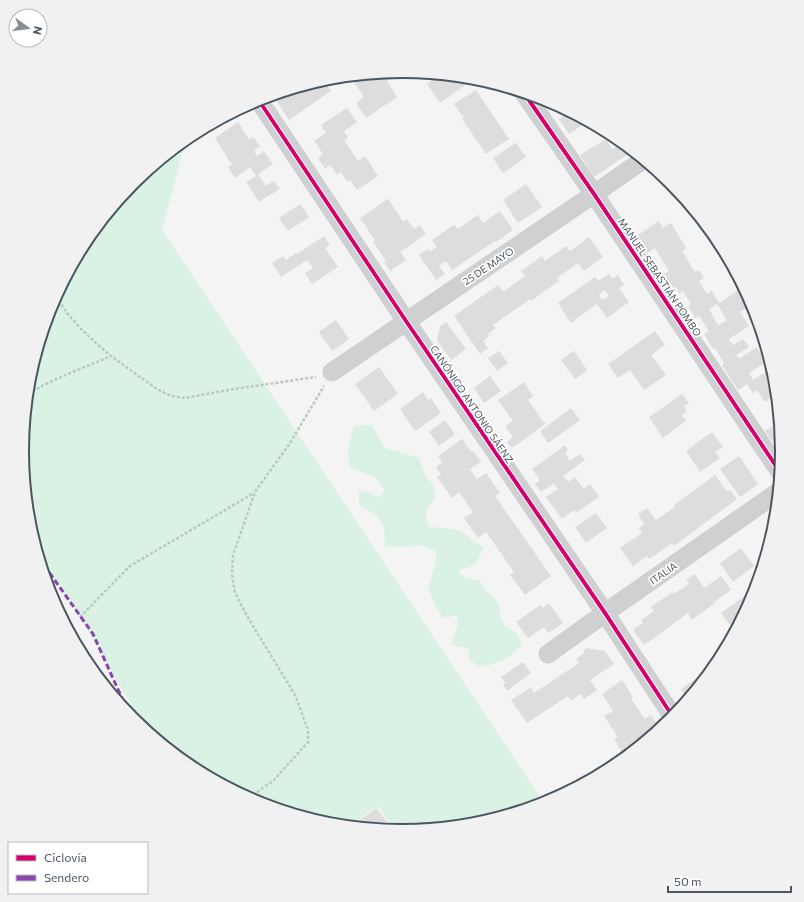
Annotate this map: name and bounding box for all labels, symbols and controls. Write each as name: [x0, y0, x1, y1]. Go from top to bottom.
north arrow: [8, 8, 48, 48]
text: N: [31, 25, 45, 36]
street label: MANUEL SEBASTIÁN POMBO: [616, 216, 704, 338]
street label: 25 DE MAYO: [460, 245, 516, 287]
street label: CANÓNIGO ANTONIO SÁENZ: [428, 343, 516, 465]
street label: ITALIA: [647, 559, 679, 587]
legend: [8, 842, 148, 894]
text: Ciclovía: [44, 850, 87, 864]
scale bar: [668, 868, 791, 894]
text: Sendero: [44, 870, 89, 884]
text: 50 m: [674, 874, 702, 888]

